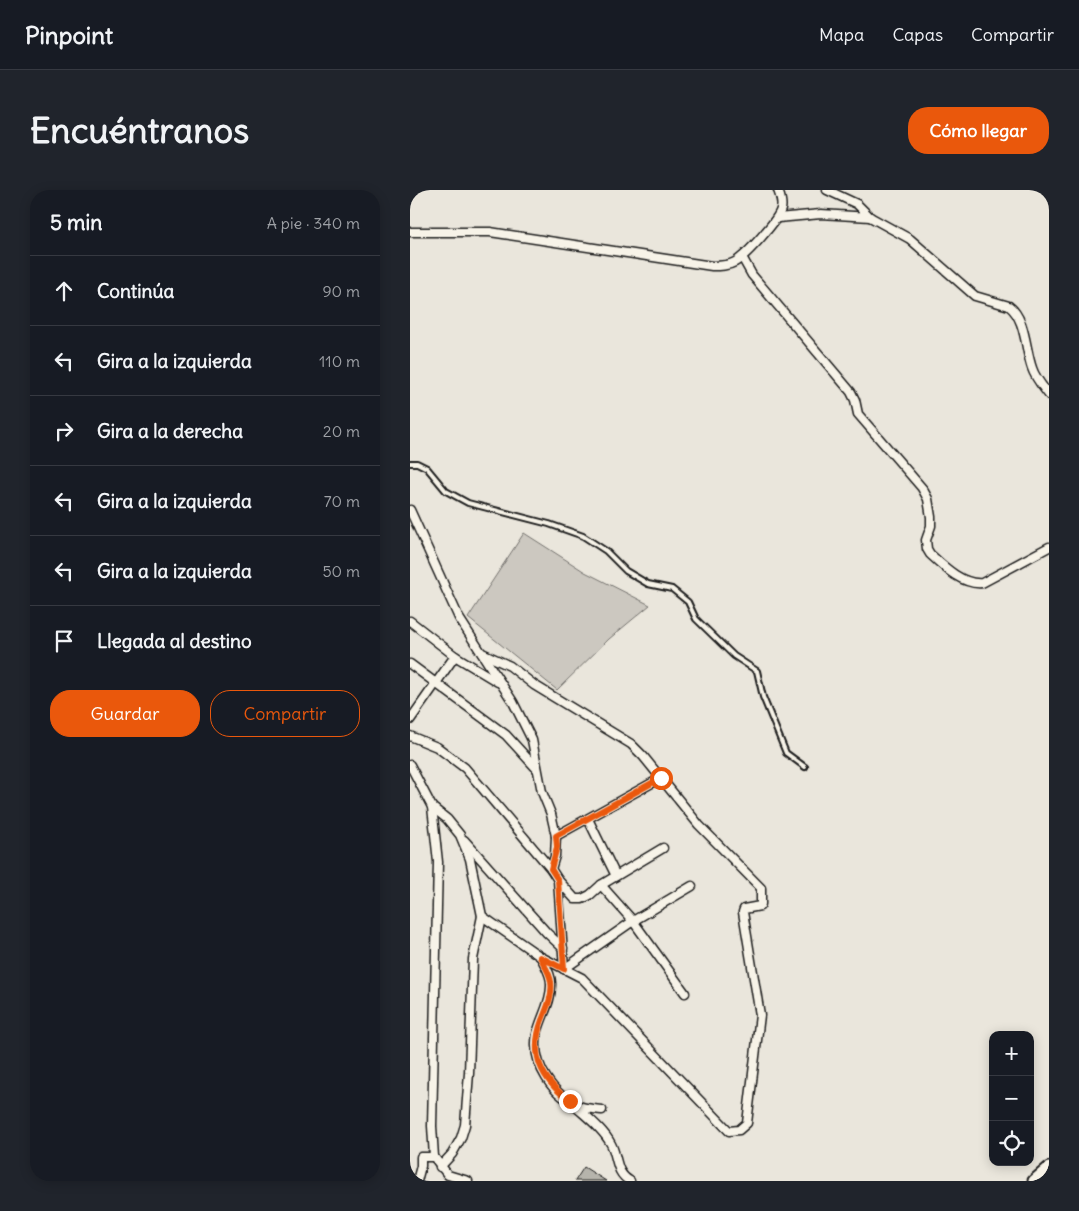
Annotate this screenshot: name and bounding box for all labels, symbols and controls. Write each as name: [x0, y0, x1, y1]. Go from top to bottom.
text: Pinpoint: [25, 20, 113, 50]
text: Mapa: [819, 23, 864, 46]
text: Capas: [892, 23, 943, 46]
text: Compartir: [971, 23, 1054, 46]
button: Cómo llegar: [908, 107, 1049, 154]
text: Encuéntranos: [30, 108, 249, 152]
text: 5 min: [50, 209, 102, 236]
text: A pie · 340 m: [267, 213, 360, 233]
icon: ahead: [50, 277, 78, 305]
text: Continúa: [97, 279, 174, 303]
text: 90 m: [322, 281, 360, 301]
icon: left: [50, 347, 78, 375]
text: Gira a la izquierda: [97, 349, 252, 373]
text: 110 m: [319, 351, 360, 371]
icon: right: [50, 417, 78, 445]
text: Gira a la derecha: [97, 419, 243, 443]
text: 20 m: [323, 421, 360, 441]
icon: left: [50, 487, 78, 515]
text: Gira a la izquierda: [97, 489, 252, 513]
text: 70 m: [324, 491, 360, 511]
icon: left: [50, 557, 78, 585]
text: Gira a la izquierda: [97, 559, 252, 583]
text: 50 m: [322, 561, 360, 581]
icon: arrive: [50, 627, 78, 655]
text: Llegada al destino: [97, 629, 252, 653]
button: Guardar: [50, 690, 200, 737]
button: Compartir: [210, 690, 360, 737]
route start: [650, 767, 673, 790]
map controls: [989, 1031, 1034, 1166]
button: +: [989, 1031, 1034, 1076]
button: −: [989, 1076, 1034, 1121]
route end: [559, 1090, 582, 1113]
button: locate: [989, 1121, 1034, 1166]

